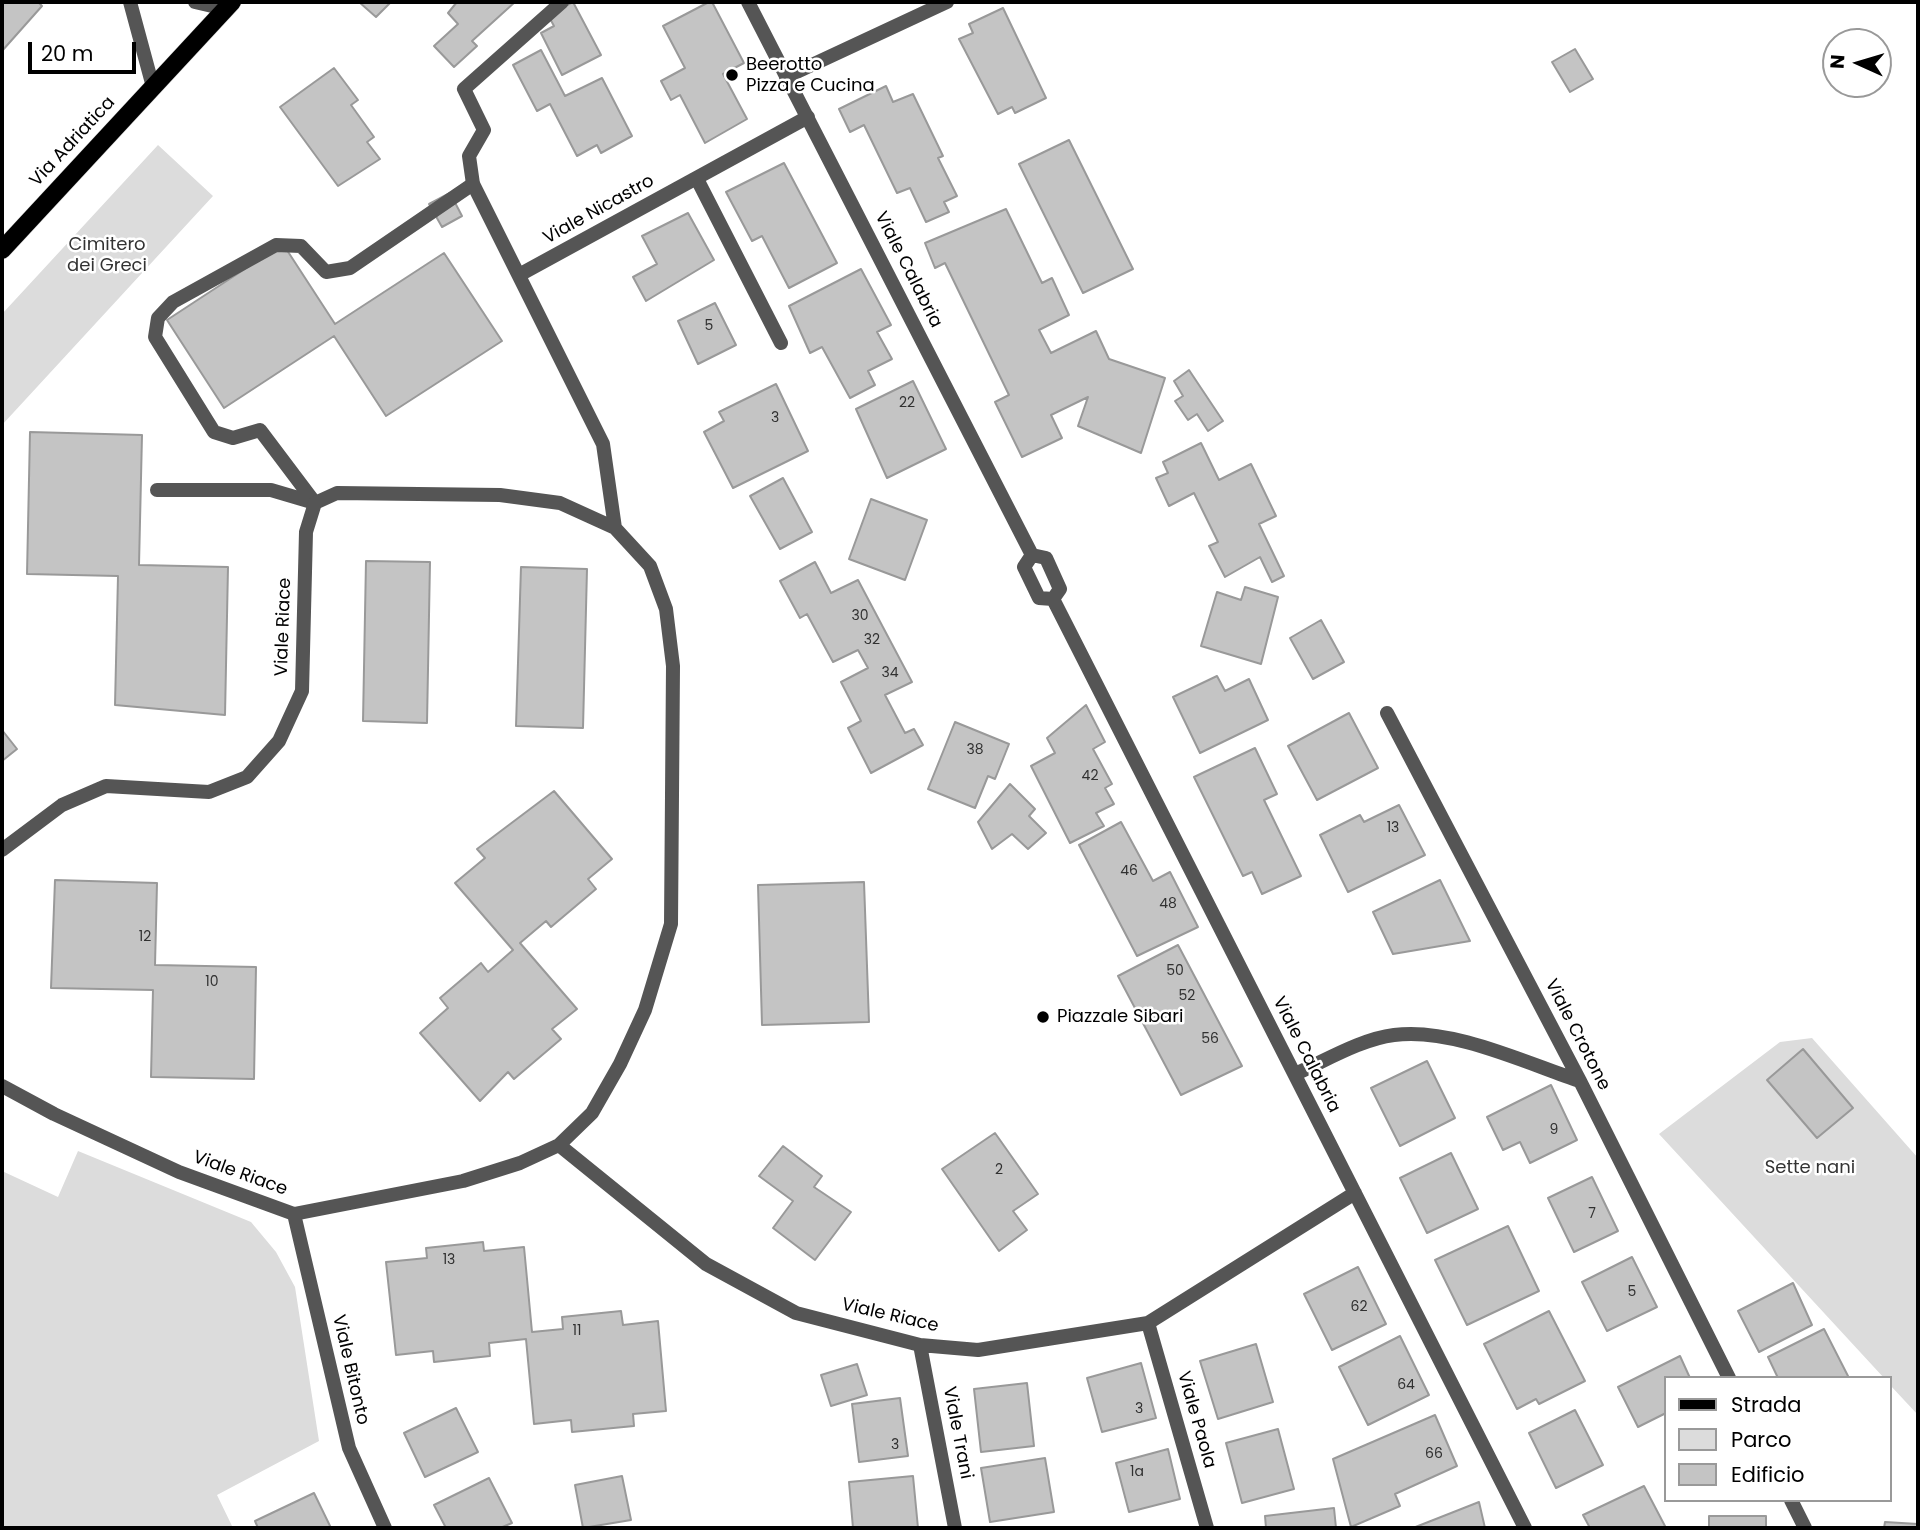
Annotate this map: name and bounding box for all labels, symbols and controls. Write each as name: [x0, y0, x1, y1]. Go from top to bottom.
scale bar: [32, 28, 140, 72]
north arrow: [1822, 28, 1892, 98]
text: 20 m: [41, 39, 94, 68]
place label: Beerotto Pizza e Cucina: [746, 54, 875, 96]
text: N: [1824, 54, 1852, 70]
marker: Beerotto Pizza e Cucina: [724, 67, 740, 83]
street label: Via Adriatica: [26, 92, 120, 192]
street label: Viale Nicastro: [540, 171, 658, 249]
street label: Viale Calabria: [869, 208, 947, 332]
park label: Cimitero dei Greci: [67, 234, 147, 276]
house number: 5: [705, 318, 713, 334]
house number: 22: [899, 395, 915, 411]
house number: 3: [771, 410, 779, 426]
street label: Viale Riace: [271, 577, 297, 677]
house number: 30: [851, 608, 869, 624]
house number: 32: [864, 632, 880, 648]
house number: 34: [881, 665, 899, 681]
house number: 38: [966, 742, 984, 758]
house number: 42: [1082, 768, 1098, 784]
house number: 13: [1387, 820, 1399, 836]
house number: 46: [1120, 863, 1138, 879]
house number: 48: [1159, 896, 1177, 912]
house number: 12: [139, 929, 151, 945]
house number: 50: [1166, 963, 1184, 979]
house number: 10: [205, 974, 219, 990]
street label: Viale Crotone: [1540, 976, 1614, 1094]
house number: 52: [1179, 988, 1195, 1004]
street label: Viale Calabria: [1267, 993, 1345, 1117]
place label: Piazzale Sibari: [1057, 1006, 1183, 1028]
marker: Piazzale Sibari: [1035, 1009, 1051, 1025]
house number: 56: [1201, 1031, 1219, 1047]
house number: 9: [1550, 1122, 1558, 1138]
street label: Viale Riace: [190, 1147, 290, 1201]
park label: Sette nani: [1765, 1157, 1855, 1179]
house number: 2: [995, 1162, 1003, 1178]
house number: 7: [1588, 1206, 1596, 1222]
house number: 13: [443, 1252, 455, 1268]
house number: 5: [1628, 1284, 1636, 1300]
street label: Viale Riace: [839, 1294, 941, 1338]
house number: 62: [1351, 1299, 1367, 1315]
street label: Viale Bitonto: [327, 1313, 373, 1427]
house number: 11: [573, 1323, 581, 1339]
street label: Viale Paola: [1172, 1369, 1220, 1471]
legend: [1664, 1376, 1892, 1502]
house number: 64: [1397, 1377, 1415, 1393]
street label: Viale Trani: [937, 1385, 977, 1481]
text: Strada: [1731, 1390, 1801, 1419]
house number: 3: [1135, 1401, 1143, 1417]
text: Parco: [1731, 1425, 1791, 1454]
house number: 3: [891, 1437, 899, 1453]
house number: 66: [1425, 1446, 1443, 1462]
text: Edificio: [1731, 1460, 1805, 1489]
house number: 1a: [1130, 1464, 1144, 1480]

